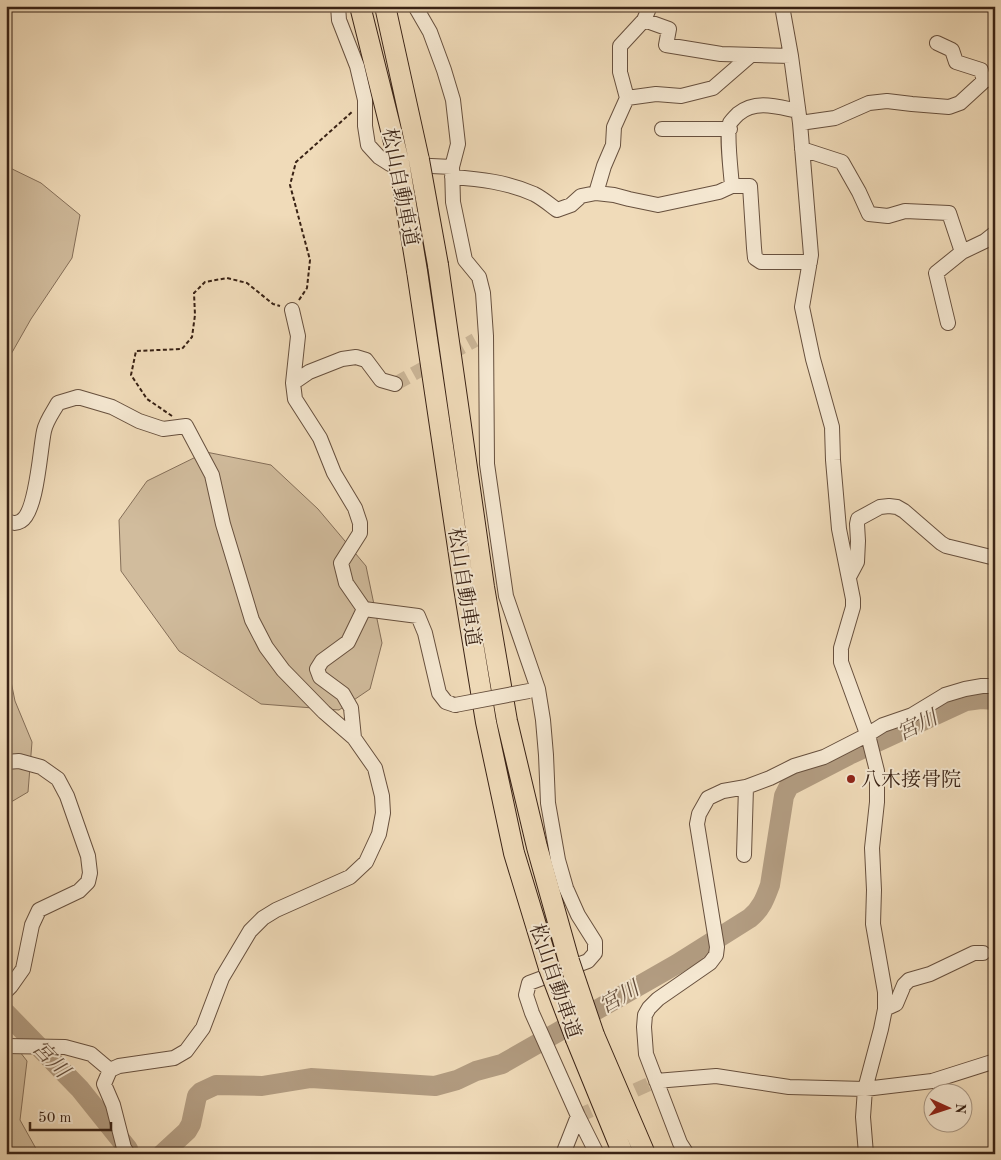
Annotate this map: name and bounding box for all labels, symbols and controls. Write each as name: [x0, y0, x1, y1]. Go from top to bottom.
street label: 松山自動車道: [378, 126, 422, 248]
street label: 松山自動車道: [444, 526, 484, 648]
water label: 宮川: [893, 705, 943, 745]
place label: 八木接骨院: [861, 769, 961, 791]
marker: 八木接骨院: [845, 773, 857, 785]
street label: 松山自動車道: [525, 921, 585, 1042]
water label: 宮川: [595, 976, 645, 1018]
water label: 宮川: [28, 1036, 75, 1084]
north arrow: [924, 1082, 974, 1132]
scale bar: [30, 1100, 111, 1132]
text: N: [953, 1103, 967, 1115]
text: 50 m: [38, 1111, 72, 1126]

